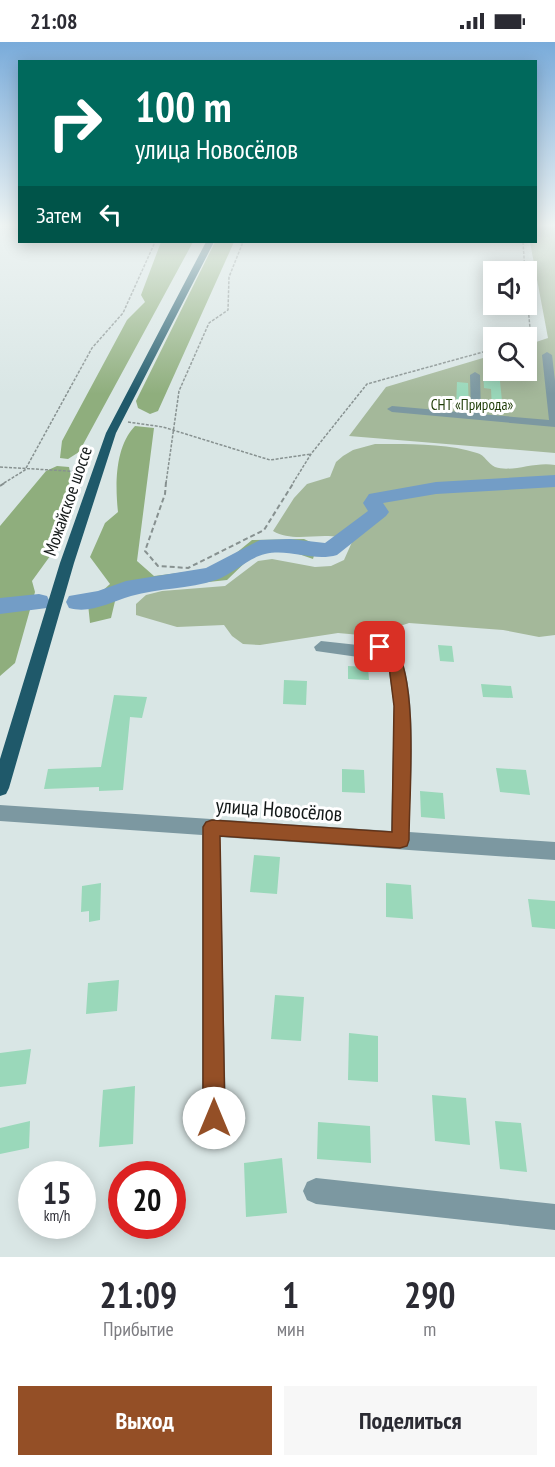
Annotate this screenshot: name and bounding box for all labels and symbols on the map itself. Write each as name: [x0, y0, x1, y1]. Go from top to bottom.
park label: СНТ «Природа»: [431, 395, 513, 414]
street label: Можайское шоссе: [38, 443, 97, 559]
pin: [354, 621, 405, 672]
street label: улица Новосёлов: [215, 792, 343, 827]
position arrow: [182, 1086, 246, 1150]
speed limit sign: 20: [108, 1161, 186, 1239]

